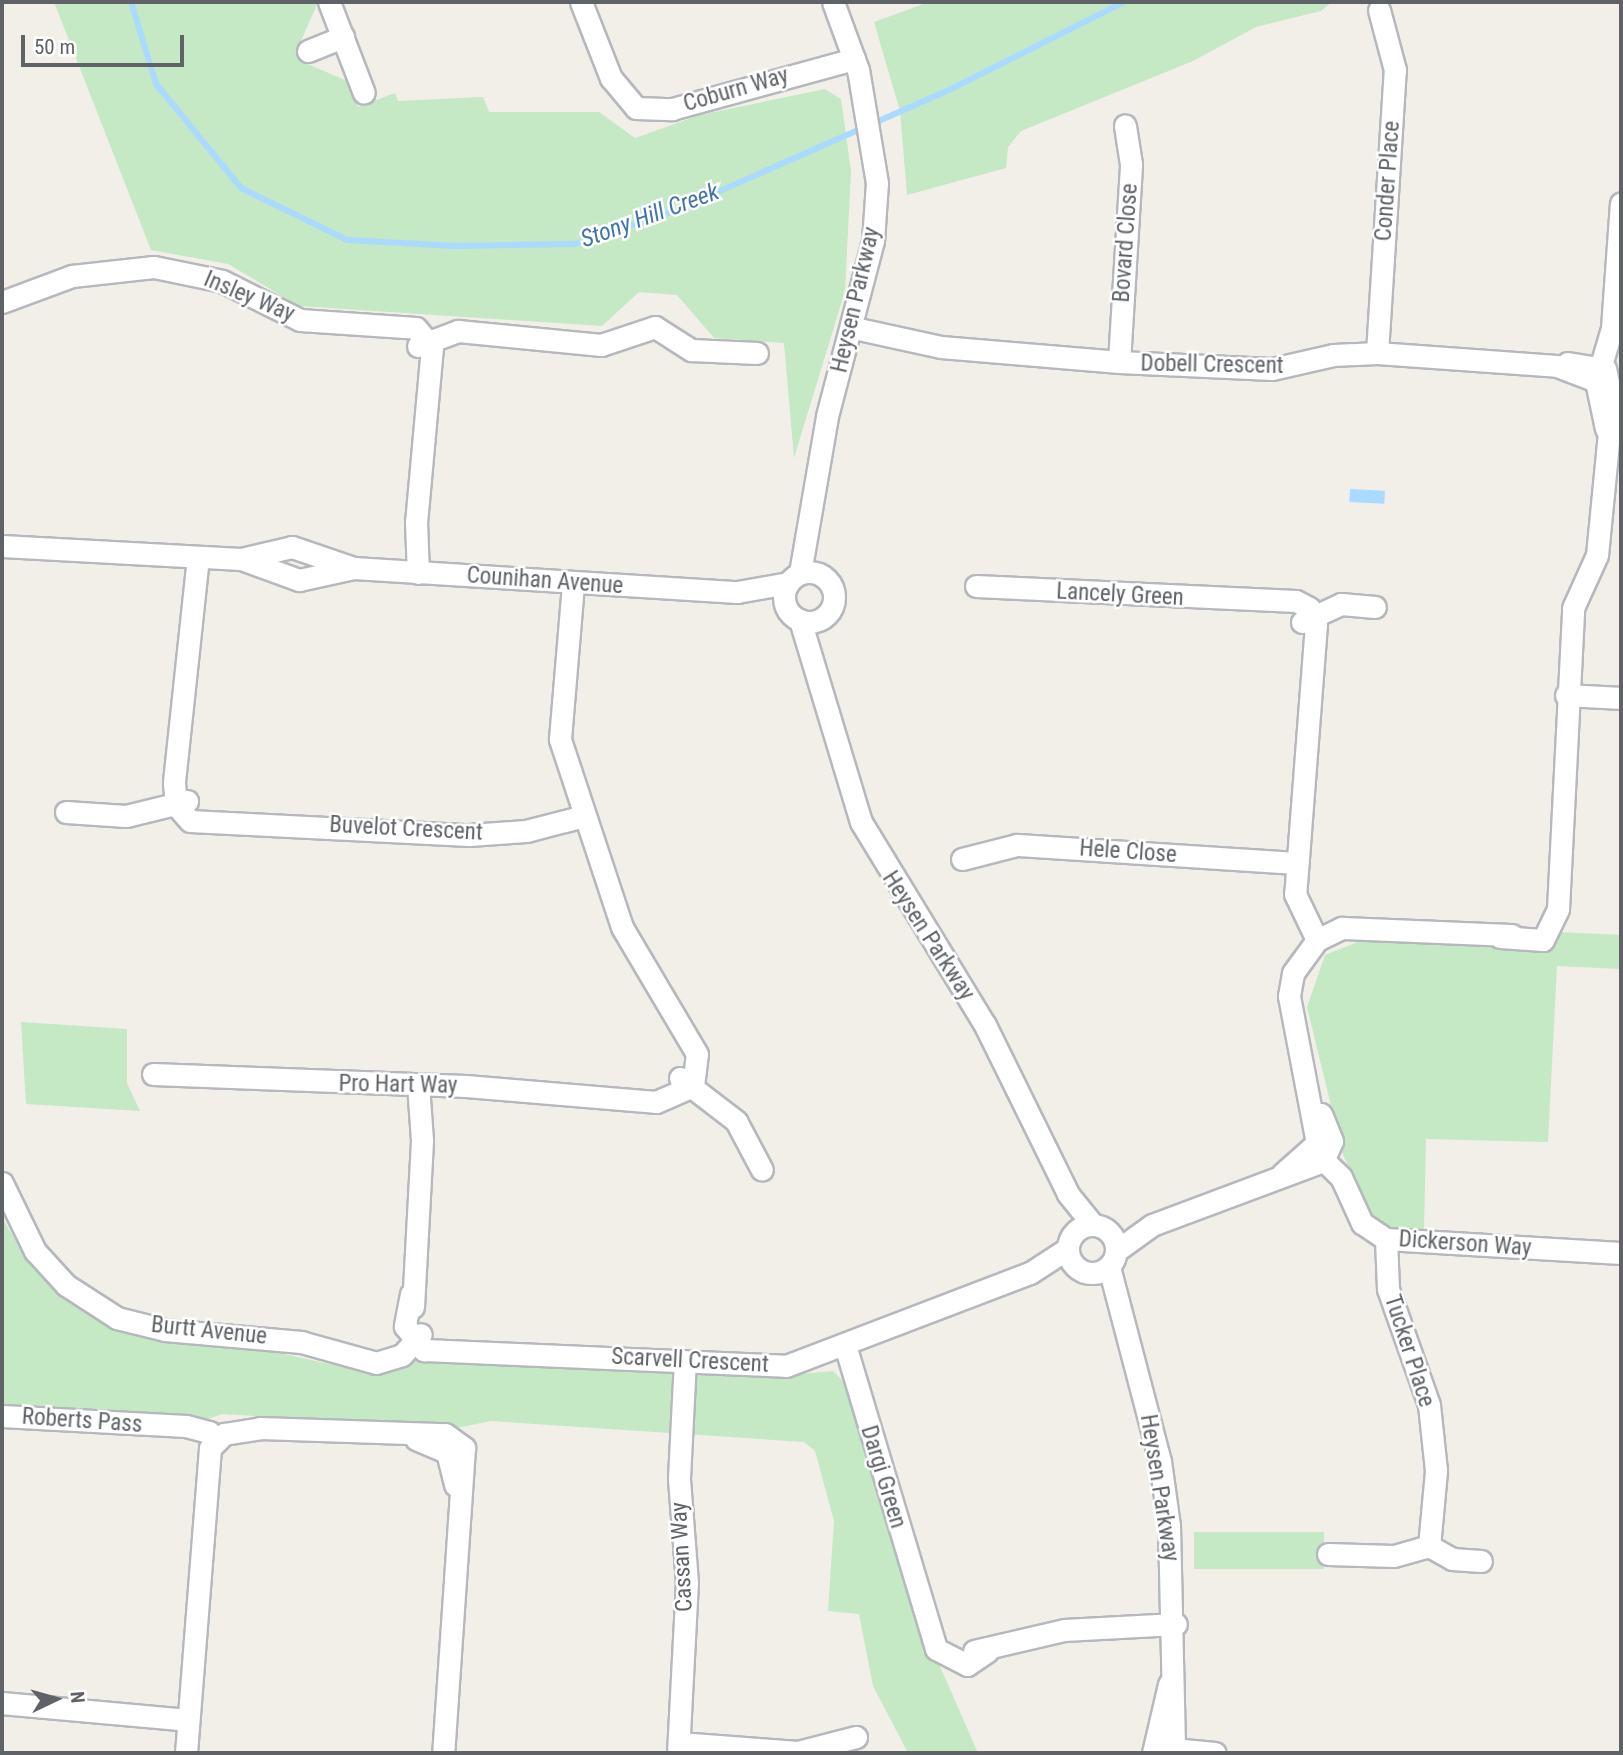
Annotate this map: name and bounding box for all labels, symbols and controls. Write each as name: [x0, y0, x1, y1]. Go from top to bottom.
scale bar: [24, 21, 187, 65]
text: 50 m: [34, 35, 75, 59]
street label: Coburn Way: [680, 62, 792, 118]
street label: Conder Place: [1370, 120, 1406, 242]
water label: Stony Hill Creek: [577, 178, 723, 254]
street label: Bovard Close: [1108, 183, 1144, 303]
street label: Heysen Parkway: [826, 225, 886, 375]
street label: Insley Way: [200, 266, 298, 328]
street label: Dobell Crescent: [1140, 350, 1284, 380]
street label: Counihan Avenue: [466, 562, 624, 600]
street label: Lancely Green: [1056, 578, 1184, 612]
street label: Buvelot Crescent: [329, 811, 483, 847]
street label: Hele Close: [1078, 835, 1178, 869]
street label: Heysen Parkway: [876, 866, 980, 1006]
street label: Pro Hart Way: [338, 1070, 458, 1100]
street label: Dickerson Way: [1398, 1226, 1532, 1262]
street label: Tucker Place: [1378, 1291, 1440, 1411]
street label: Burtt Avenue: [150, 1311, 268, 1351]
street label: Scarvell Crescent: [611, 1343, 769, 1379]
street label: Roberts Pass: [21, 1403, 143, 1439]
street label: Heysen Parkway: [1134, 1412, 1184, 1564]
street label: Dargi Green: [854, 1422, 912, 1532]
street label: Cassan Way: [665, 1501, 699, 1613]
north arrow: [21, 1664, 91, 1734]
text: N: [65, 1690, 89, 1704]

